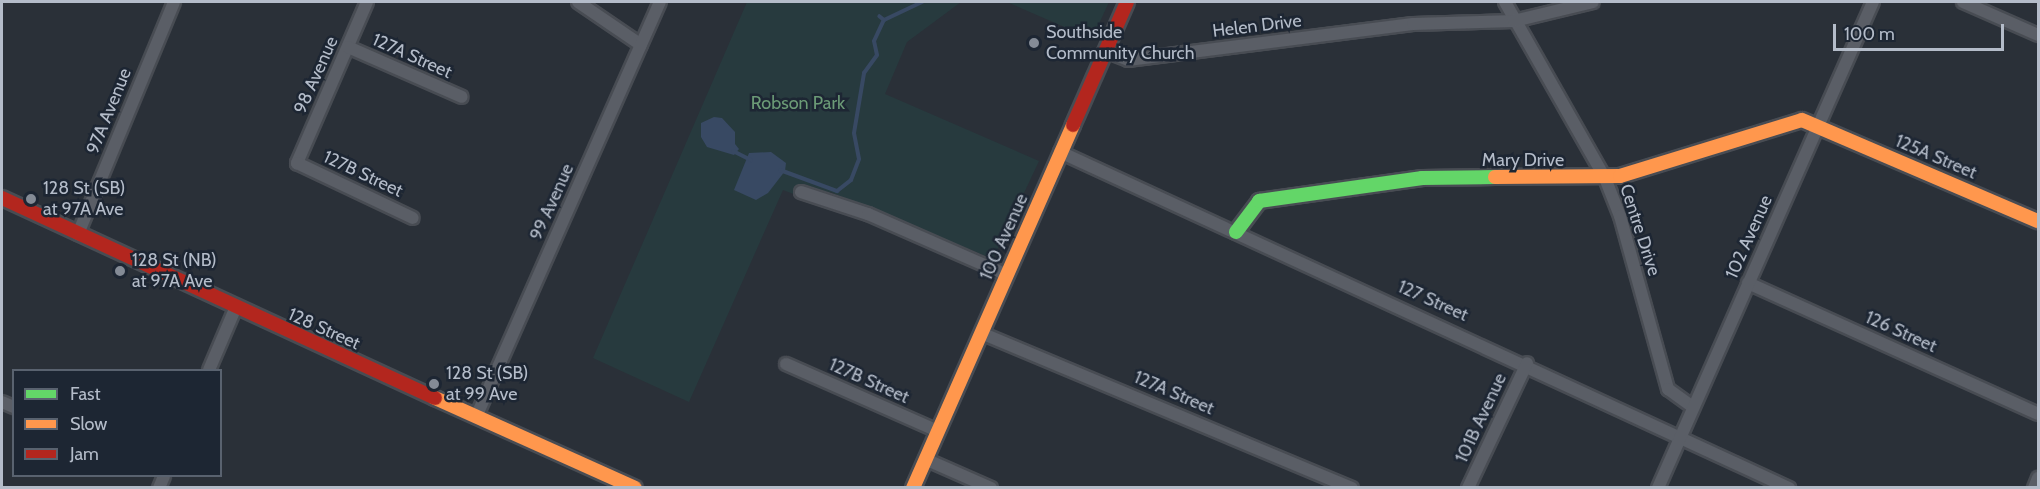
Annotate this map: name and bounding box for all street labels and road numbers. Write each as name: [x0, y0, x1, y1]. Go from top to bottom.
street label: Helen Drive: [1211, 10, 1303, 42]
street label: 127A Street: [369, 29, 455, 83]
street label: 98 Avenue: [289, 33, 343, 117]
street label: 97A Avenue: [82, 65, 136, 157]
street label: 125A Street: [1892, 130, 1980, 184]
street label: 127B Street: [320, 146, 406, 202]
street label: Mary Drive: [1482, 149, 1564, 171]
street label: 99 Avenue: [526, 160, 578, 244]
street label: Centre Drive: [1615, 181, 1665, 279]
street label: 100 Avenue: [975, 191, 1033, 283]
street label: 102 Avenue: [1721, 192, 1777, 282]
street label: 127 Street: [1395, 276, 1471, 326]
street label: 128 Street: [285, 304, 363, 354]
street label: 126 Street: [1862, 307, 1940, 357]
street label: 127B Street: [826, 354, 912, 408]
street label: 127A Street: [1131, 366, 1217, 420]
street label: 101B Avenue: [1451, 370, 1511, 466]

